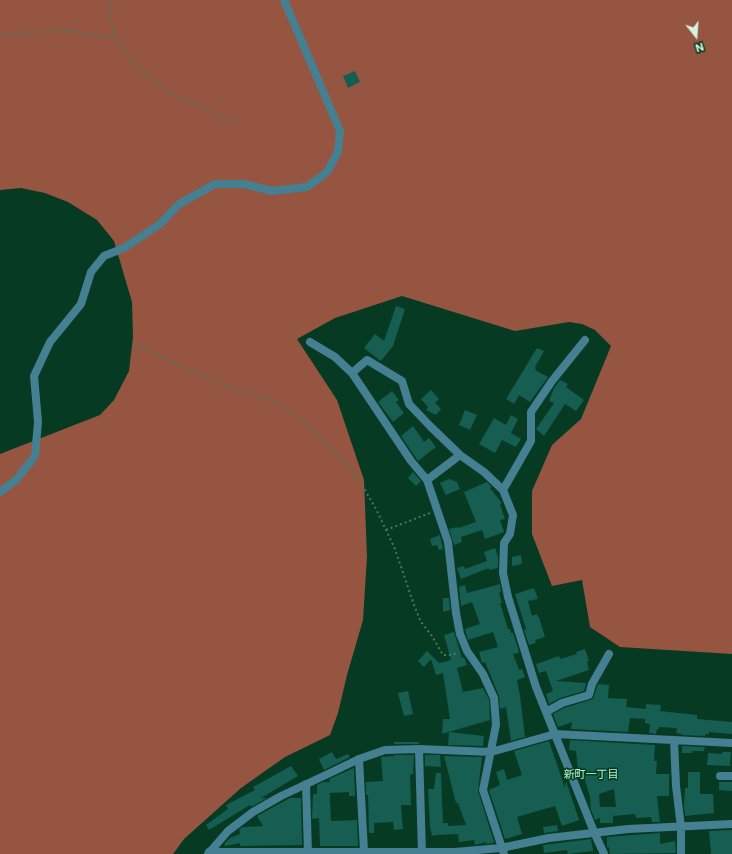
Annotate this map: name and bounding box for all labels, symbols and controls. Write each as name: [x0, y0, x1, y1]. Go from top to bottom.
north arrow: [676, 16, 716, 56]
text: N: [694, 41, 706, 55]
district label: 新町一丁目: [564, 767, 618, 781]

